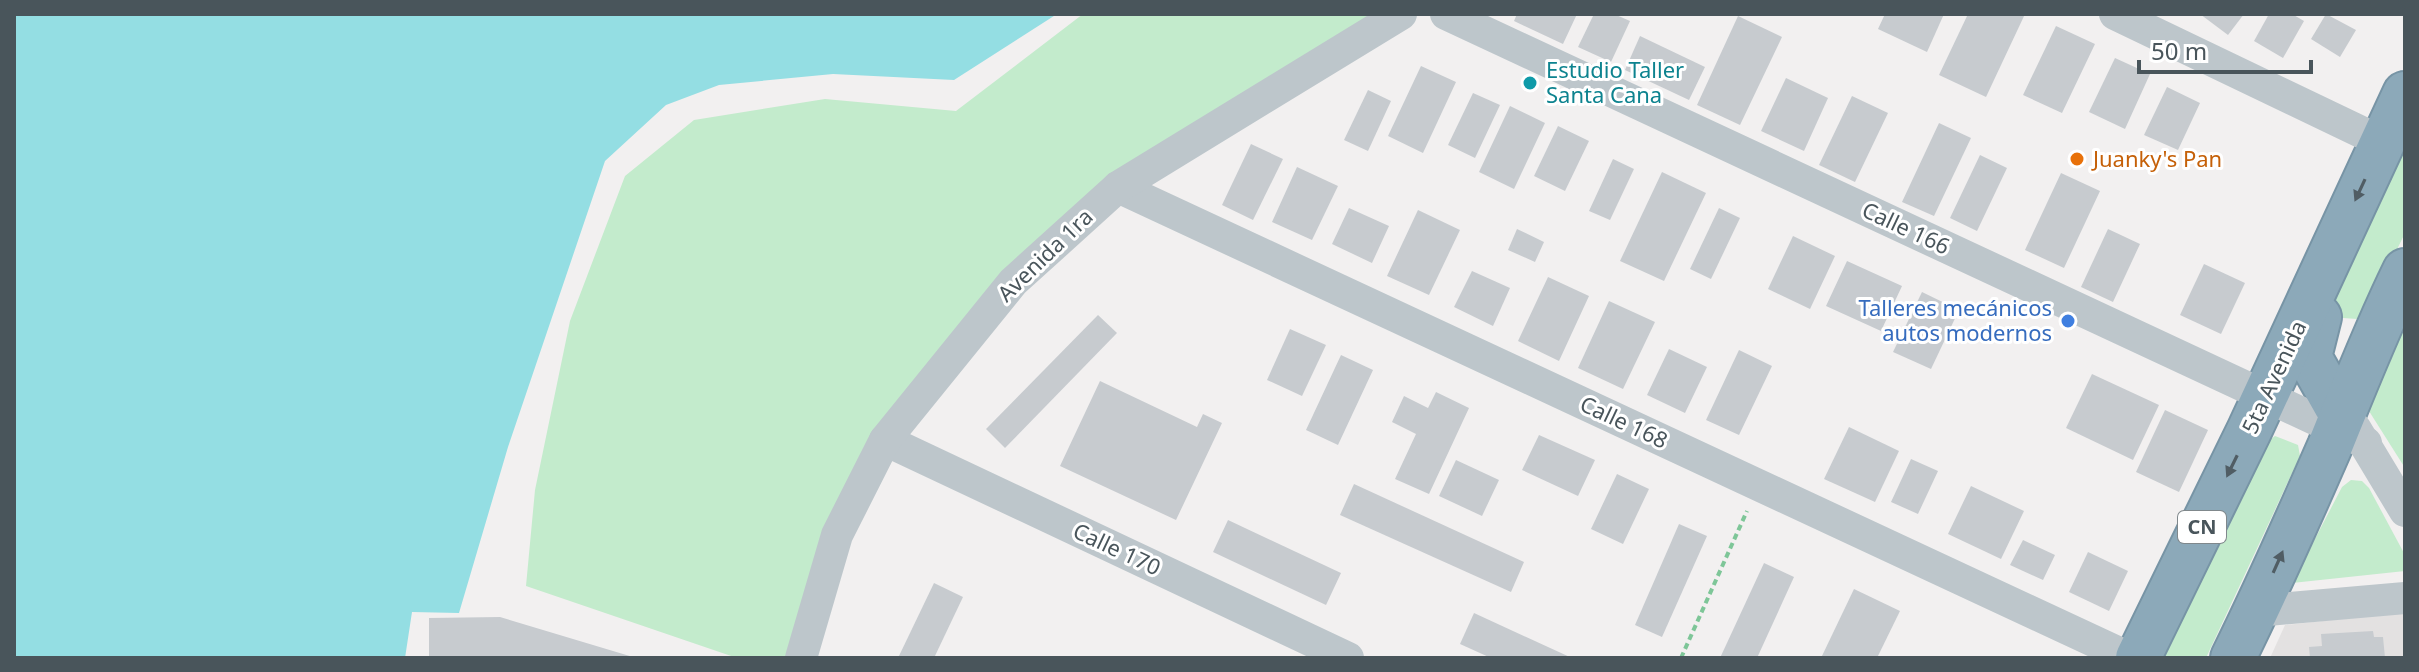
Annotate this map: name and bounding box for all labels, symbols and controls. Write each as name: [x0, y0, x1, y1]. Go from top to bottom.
scale bar: [2139, 24, 2311, 74]
text: 50 m: [2151, 34, 2207, 67]
place label: Estudio Taller Santa Cana: [1546, 54, 1684, 109]
marker: Estudio Taller Santa Cana: [1521, 74, 1539, 92]
place label: Juanky's Pan: [2091, 143, 2222, 173]
marker: Juanky's Pan: [2068, 150, 2086, 168]
one-way arrow: [2353, 178, 2367, 202]
street label: Calle 166: [1858, 194, 1955, 260]
street label: Avenida 1ra: [990, 201, 1099, 307]
place label: Talleres mecánicos autos modernos: [1859, 292, 2052, 347]
marker: Talleres mecánicos autos modernos: [2059, 312, 2077, 330]
street label: 5ta Avenida: [2234, 315, 2312, 438]
street label: Calle 168: [1576, 388, 1673, 454]
one-way arrow: [2225, 454, 2239, 478]
road number: CN: [2178, 511, 2226, 543]
street label: Calle 170: [1069, 515, 1166, 581]
one-way arrow: [2271, 550, 2285, 574]

